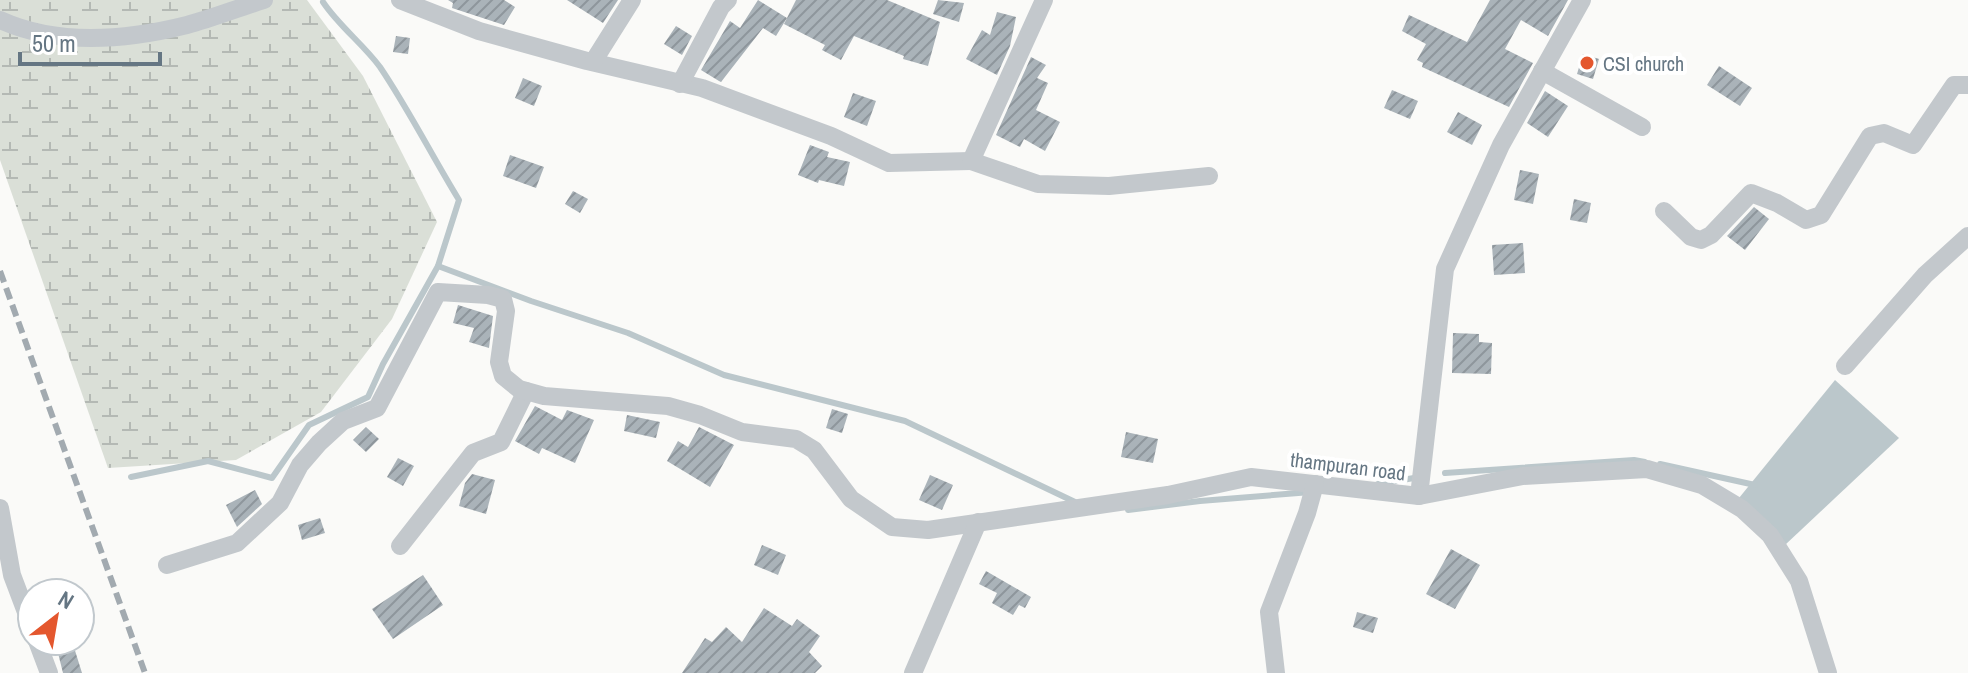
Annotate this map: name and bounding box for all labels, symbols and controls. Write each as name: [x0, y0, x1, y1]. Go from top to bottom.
scale bar: [20, 16, 160, 66]
text: 50 m: [32, 27, 76, 59]
place label: CSI church: [1603, 50, 1684, 77]
marker: CSI church: [1578, 54, 1596, 72]
street label: thampuran road: [1289, 446, 1407, 486]
north arrow: [16, 577, 96, 657]
text: N: [53, 584, 80, 616]

